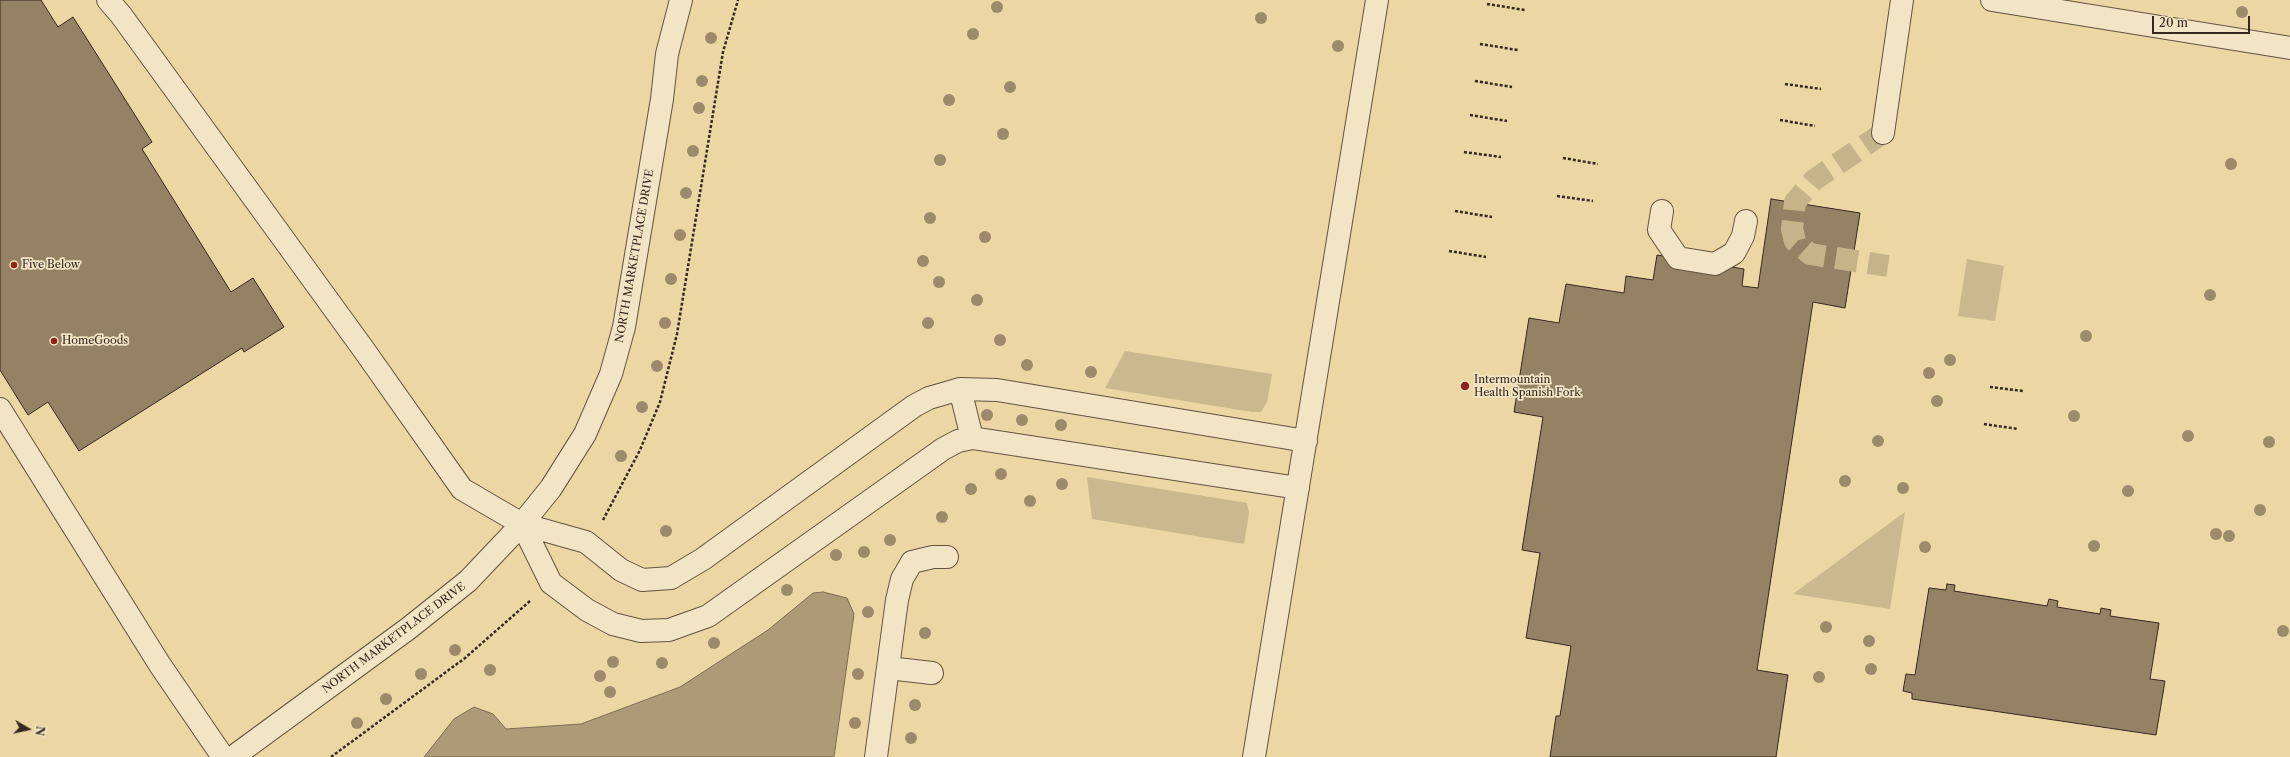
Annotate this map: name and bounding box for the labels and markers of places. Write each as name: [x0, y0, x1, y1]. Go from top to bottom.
place label: Five Below: [22, 258, 80, 272]
marker: Five Below: [9, 260, 19, 270]
place label: HomeGoods: [62, 334, 128, 348]
marker: HomeGoods: [49, 336, 59, 346]
place label: Intermountain Health Spanish Fork: [1474, 373, 1581, 399]
marker: Intermountain Health Spanish Fork: [1459, 380, 1471, 392]

